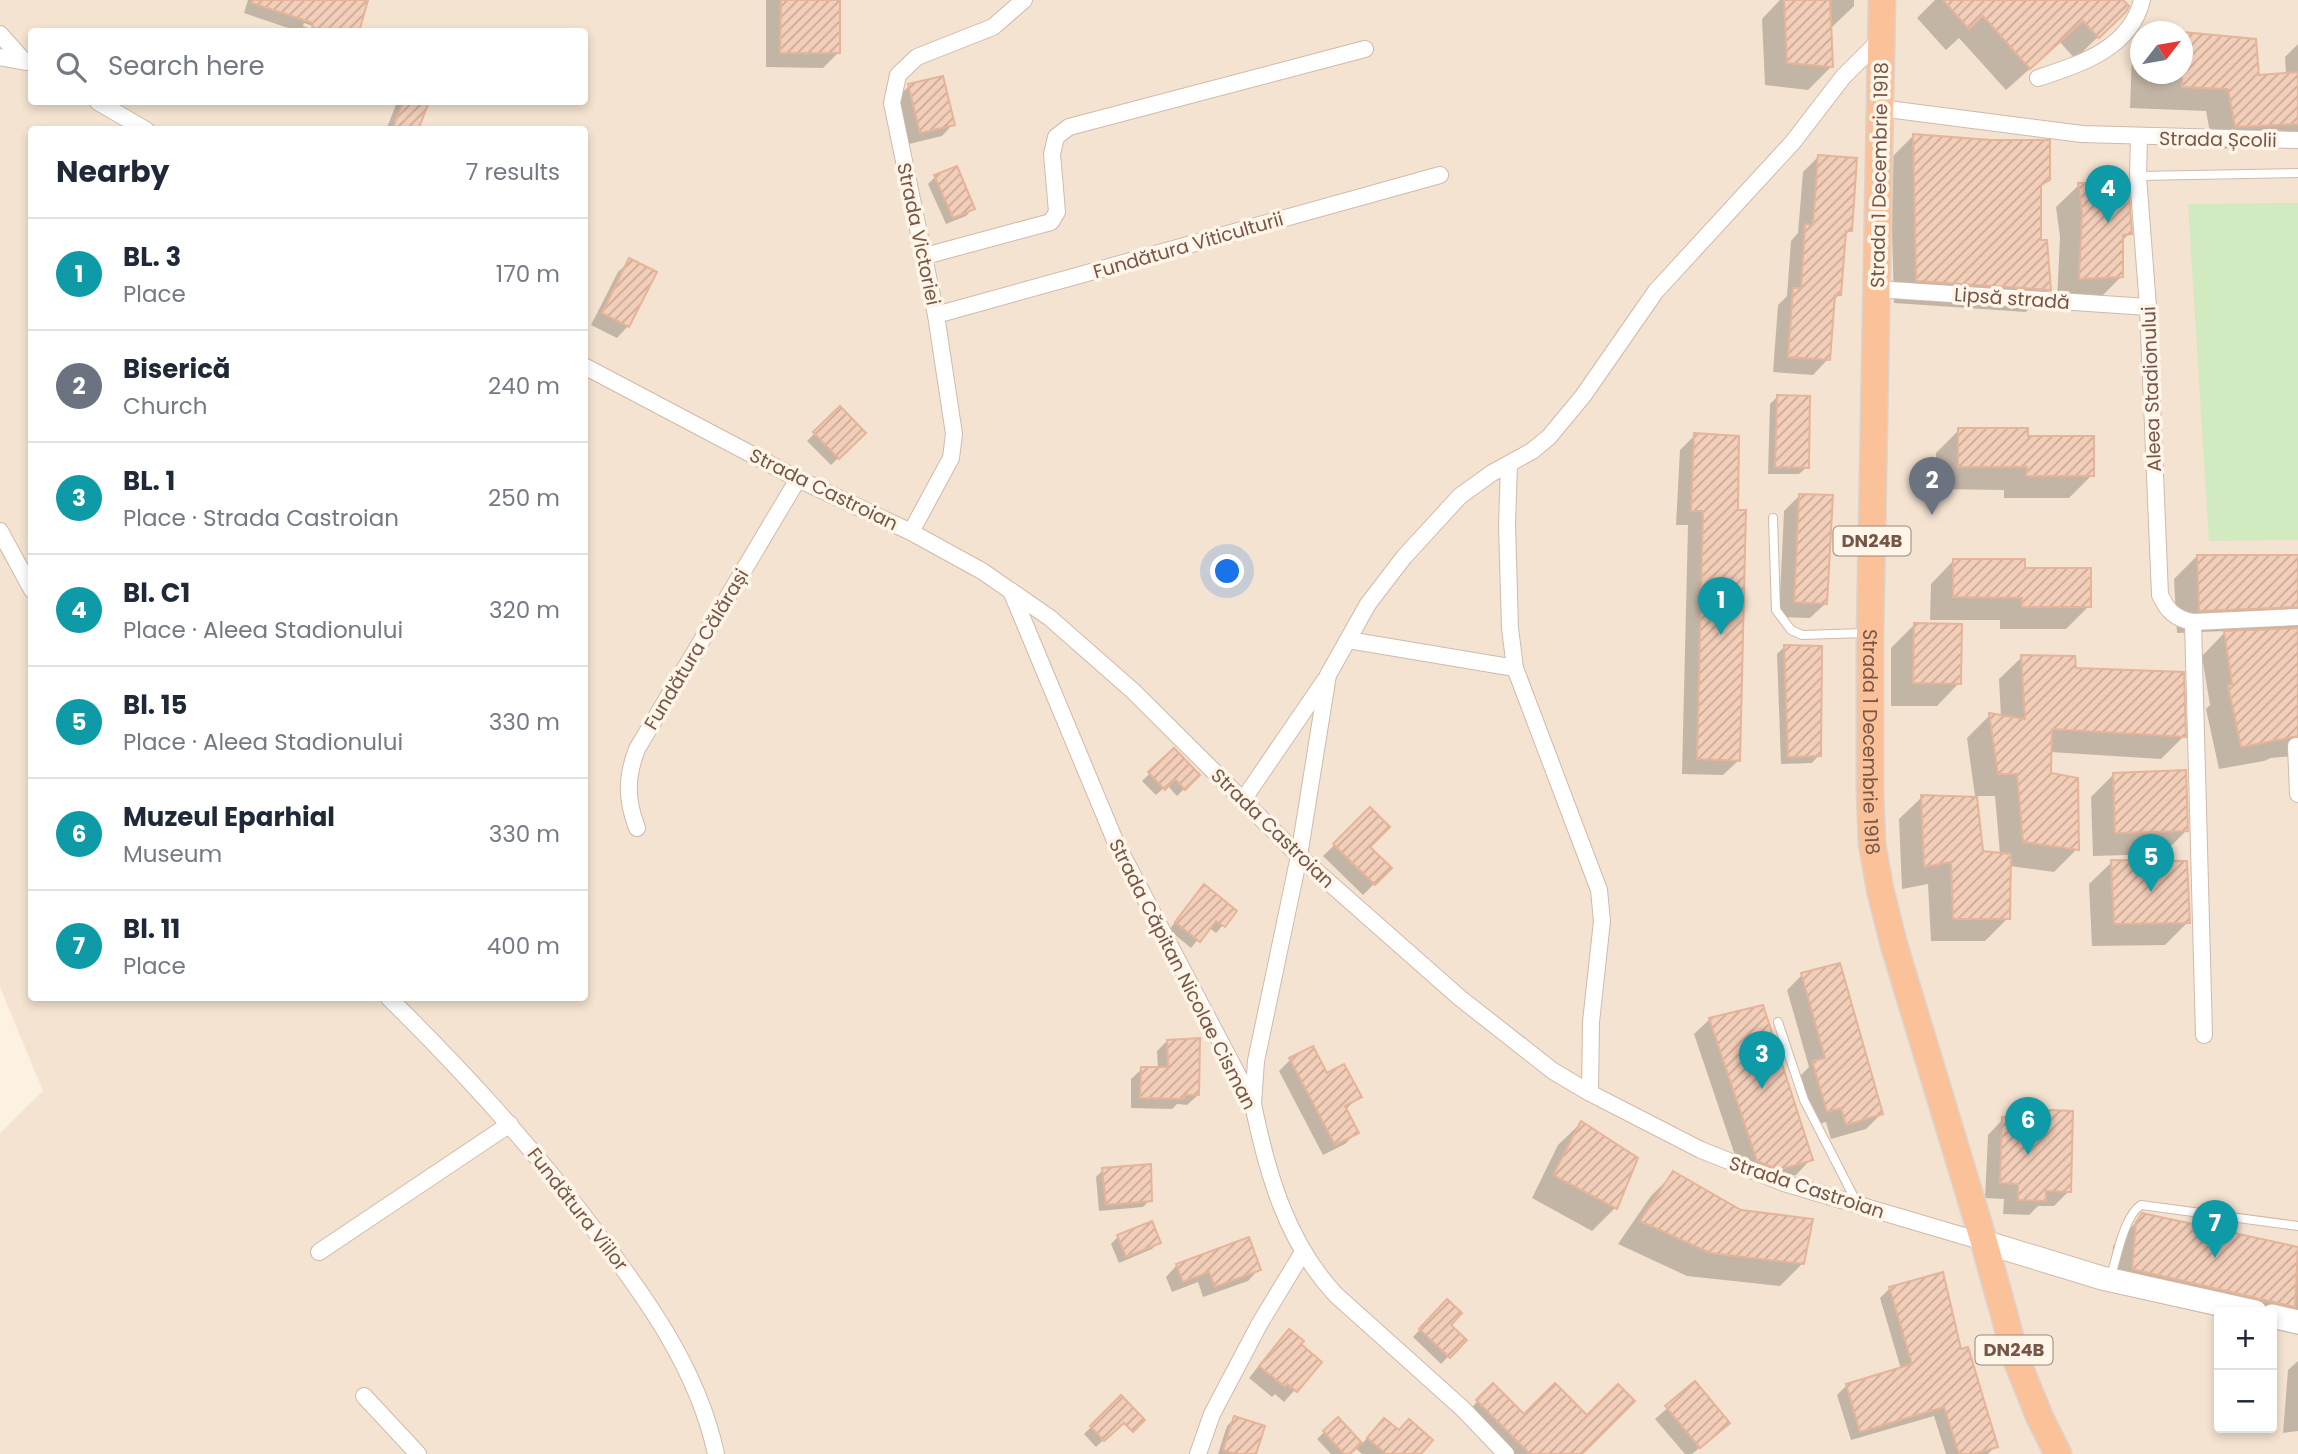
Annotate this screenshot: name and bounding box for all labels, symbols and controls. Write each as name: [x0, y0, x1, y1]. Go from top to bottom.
north arrow: [2130, 21, 2193, 84]
search box: [28, 28, 588, 105]
icon: search: [52, 48, 90, 86]
text: Search here: [108, 48, 265, 84]
street label: Strada 1 Decembrie 1918: [1864, 62, 1895, 288]
street label: Strada Școlii: [2159, 125, 2277, 154]
text: Nearby: [56, 150, 170, 193]
text: 7 results: [466, 156, 560, 188]
street label: Strada Victoriei: [890, 160, 947, 308]
pin: 4: [2085, 165, 2131, 223]
street label: Fundătura Viticulturii: [1090, 205, 1286, 286]
text: BL. 3: [123, 239, 181, 275]
text: 1: [75, 258, 83, 290]
text: 170 m: [496, 258, 560, 290]
text: Place: [123, 278, 186, 310]
street label: Lipsă stradă: [1953, 281, 2071, 316]
street label: Aleea Stadionului: [2135, 306, 2168, 472]
text: Biserică: [123, 351, 231, 387]
text: 2: [72, 370, 86, 402]
text: 240 m: [488, 370, 560, 402]
text: Church: [123, 390, 207, 422]
street label: Strada Castroian: [745, 442, 903, 537]
pin: 2: [1909, 457, 1955, 515]
text: BL. 1: [123, 463, 175, 499]
text: 3: [72, 482, 86, 514]
text: 250 m: [488, 482, 560, 514]
text: Place · Strada Castroian: [123, 502, 399, 534]
road number: DN24B: [1834, 526, 1910, 556]
your location: [1210, 554, 1244, 588]
street label: Fundătura Călărași: [638, 564, 755, 735]
text: Bl. C1: [123, 575, 190, 611]
pin: 1: [1698, 577, 1744, 635]
text: 4: [71, 594, 87, 626]
text: 320 m: [489, 594, 560, 626]
text: Place · Aleea Stadionului: [123, 614, 403, 646]
street label: Strada 1 Decembrie 1918: [1856, 629, 1887, 857]
text: Bl. 15: [123, 687, 187, 723]
text: 5: [72, 706, 86, 738]
text: 330 m: [489, 706, 560, 738]
text: Place · Aleea Stadionului: [123, 726, 403, 758]
street label: Strada Castroian: [1205, 762, 1340, 894]
text: Muzeul Eparhial: [123, 799, 335, 835]
text: 6: [72, 818, 86, 850]
text: 330 m: [489, 818, 560, 850]
street label: Strada Căpitan Nicolae Cisman: [1102, 834, 1263, 1114]
pin: 5: [2128, 834, 2174, 892]
text: Museum: [123, 838, 222, 870]
text: Bl. 11: [123, 911, 180, 947]
text: 7: [73, 930, 85, 962]
text: 400 m: [487, 930, 560, 962]
text: Place: [123, 950, 186, 982]
pin: 3: [1739, 1031, 1785, 1089]
pin: 6: [2005, 1097, 2051, 1155]
street label: Fundătura Viilor: [521, 1142, 634, 1277]
street label: Strada Castroian: [1726, 1150, 1888, 1225]
pin: 7: [2192, 1200, 2238, 1258]
map controls: [2214, 1307, 2277, 1433]
button: +: [2214, 1307, 2277, 1370]
road number: DN24B: [1976, 1336, 2052, 1364]
button: −: [2214, 1370, 2277, 1433]

